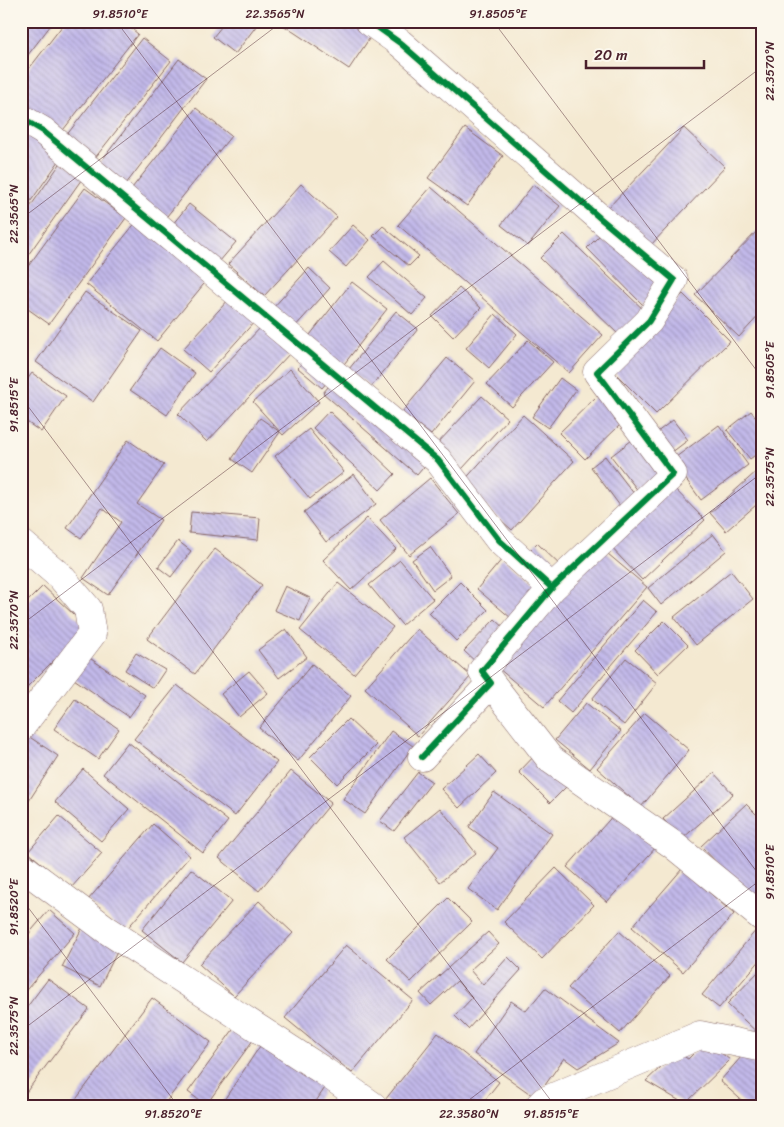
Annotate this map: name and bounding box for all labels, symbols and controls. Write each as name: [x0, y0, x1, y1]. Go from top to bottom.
text: 91.8510°E: [92, 3, 149, 25]
text: 22.3565°N: [246, 3, 305, 25]
text: 91.8505°E: [469, 3, 528, 25]
scale bar: [586, 38, 704, 70]
text: 22.3570°N: [759, 41, 781, 101]
text: 20 m: [594, 42, 628, 68]
text: 22.3565°N: [3, 184, 25, 244]
text: 91.8505°E: [759, 340, 781, 399]
text: 91.8515°E: [3, 376, 25, 433]
text: 22.3575°N: [759, 447, 781, 507]
text: 22.3570°N: [3, 590, 25, 650]
text: 91.8510°E: [759, 843, 781, 900]
text: 91.8520°E: [3, 877, 25, 936]
text: 22.3575°N: [3, 996, 25, 1056]
text: 91.8520°E: [144, 1103, 203, 1125]
text: 22.3580°N: [439, 1103, 500, 1125]
text: 91.8515°E: [524, 1103, 580, 1125]

